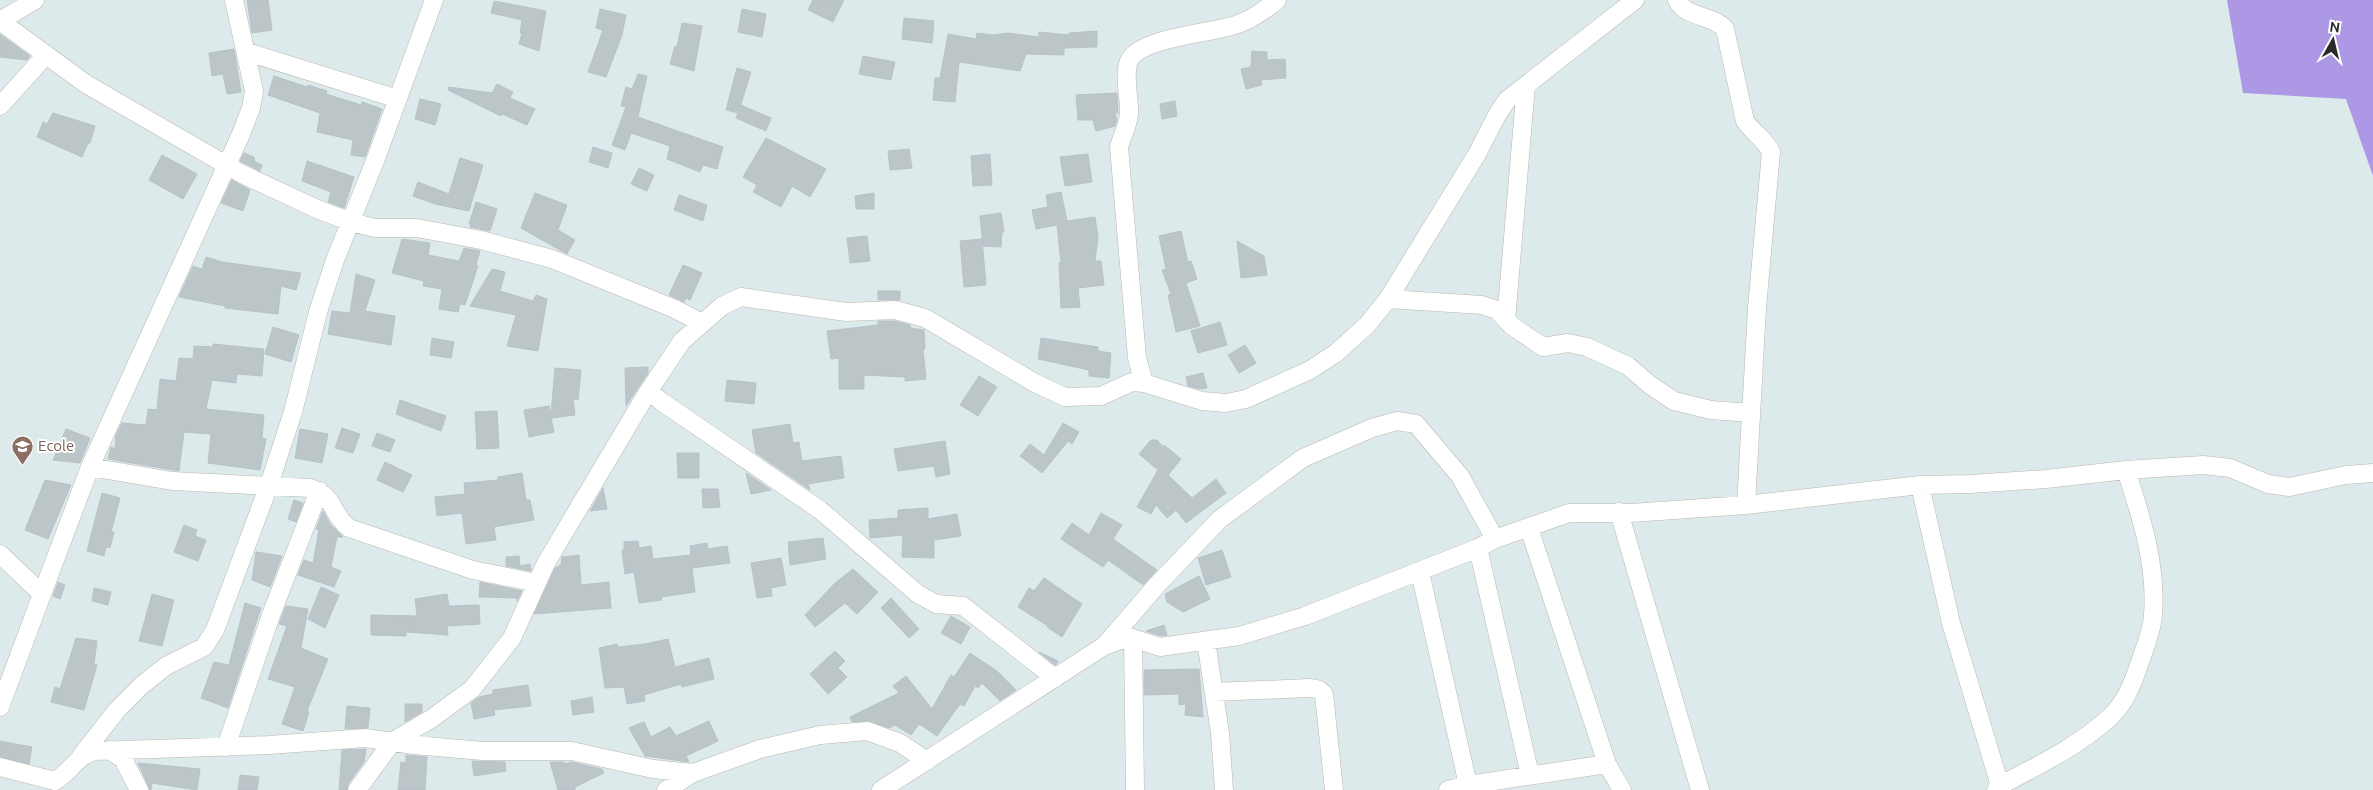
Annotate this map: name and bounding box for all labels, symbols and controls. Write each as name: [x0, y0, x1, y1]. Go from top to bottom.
north arrow: [2308, 15, 2358, 65]
text: N: [2329, 18, 2341, 36]
school or university icon: Ecole: [10, 434, 34, 465]
place label: Ecole: [38, 437, 74, 454]

